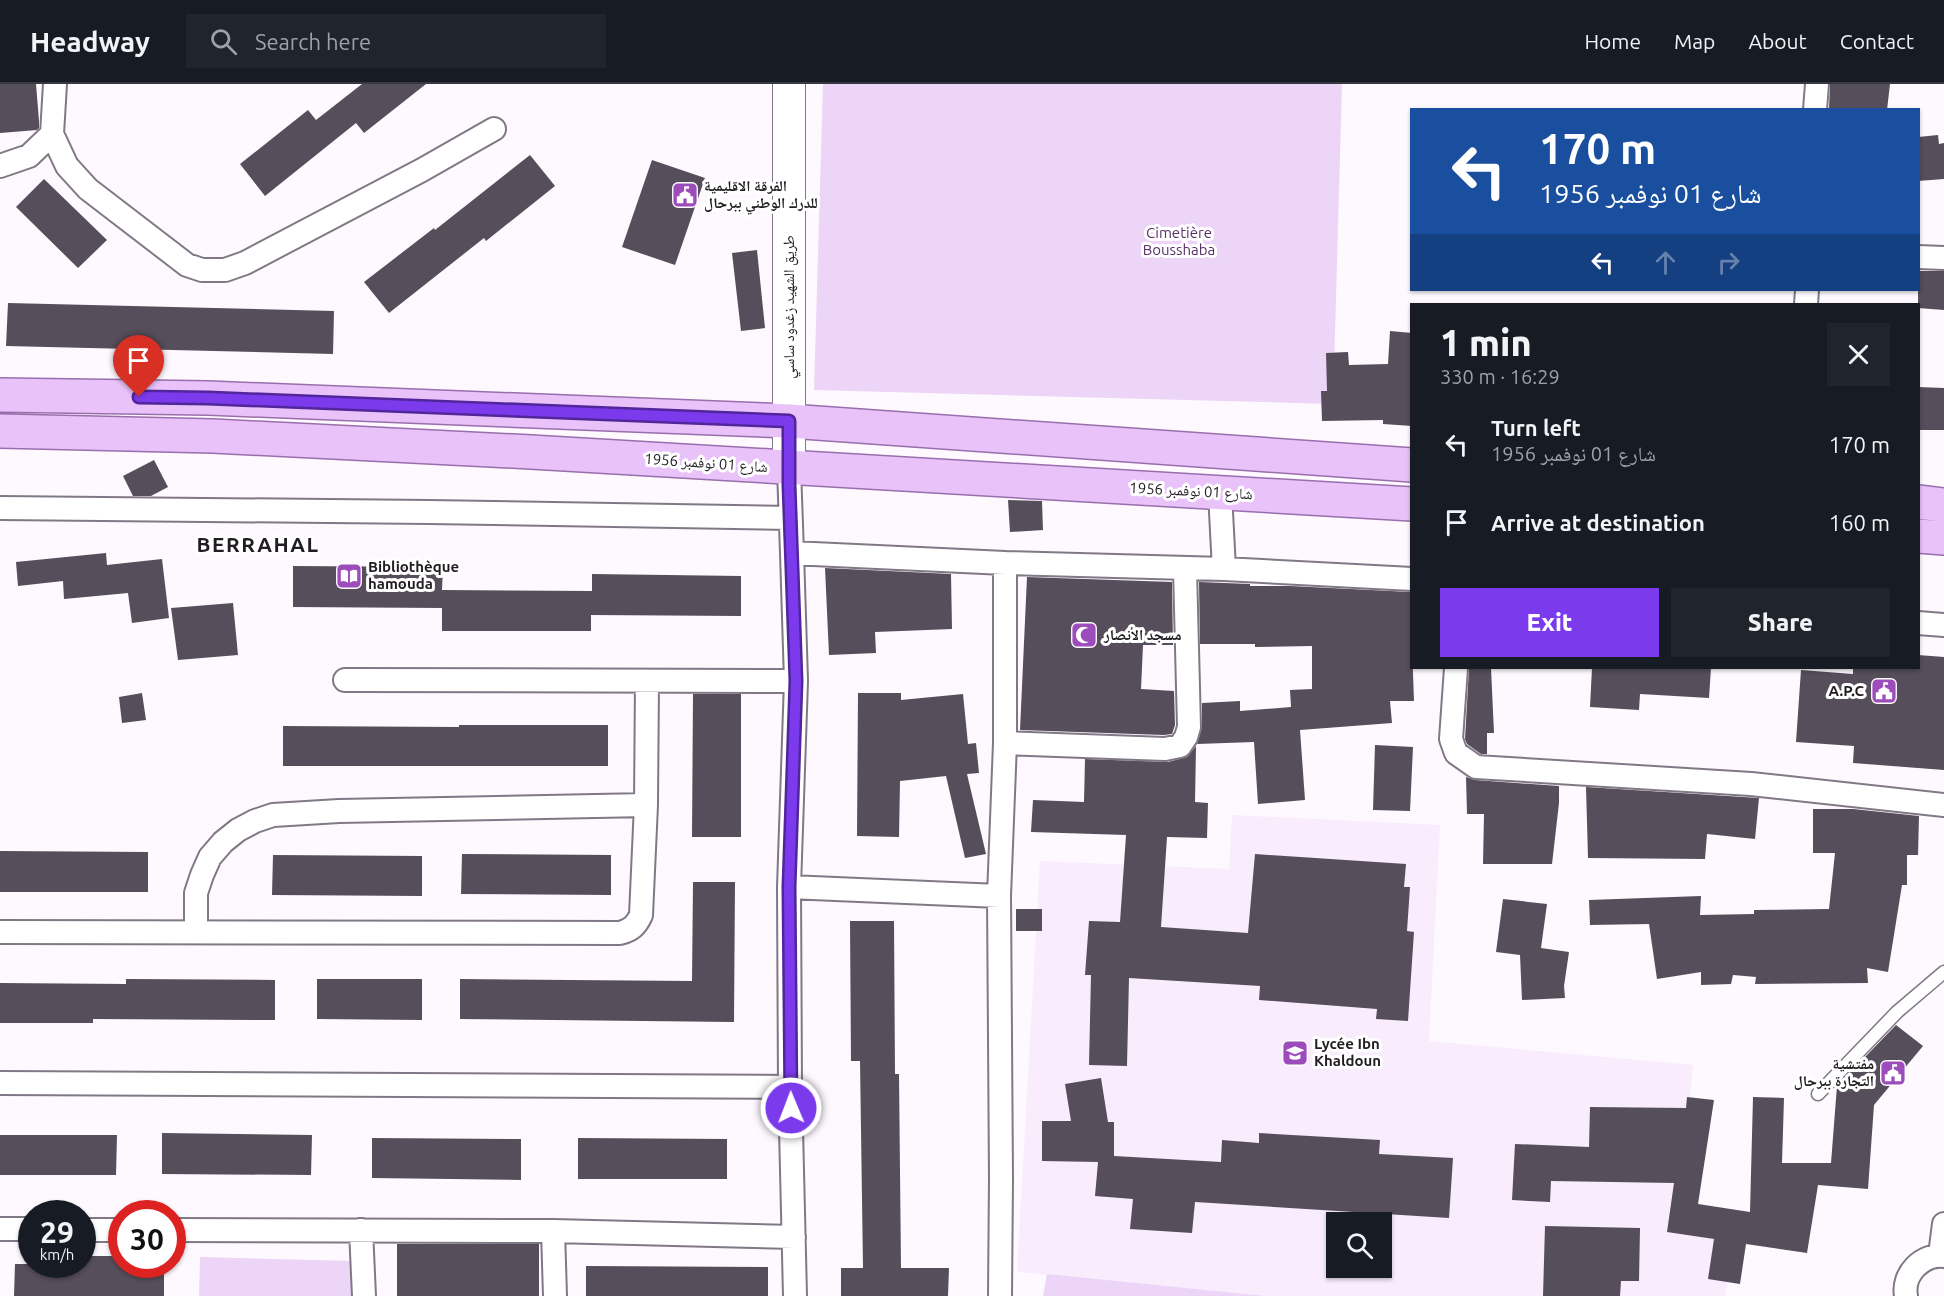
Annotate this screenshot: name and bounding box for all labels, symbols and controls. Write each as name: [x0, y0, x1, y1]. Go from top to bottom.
search box: [186, 14, 606, 68]
icon: search: [207, 25, 240, 58]
text: Headway: [30, 26, 150, 57]
text: Search here: [255, 29, 371, 54]
text: Home: [1584, 29, 1641, 53]
text: Map: [1674, 29, 1715, 53]
text: About: [1748, 29, 1807, 53]
text: Contact: [1840, 29, 1914, 53]
text: 170 m: [1539, 125, 1656, 172]
icon: left: [1440, 132, 1518, 210]
place label: الفرقة الاقليمية للدرك الوطني ببرحال: [704, 177, 818, 215]
text: شارع 01 نوفمبر 1956: [1539, 178, 1762, 208]
public building icon: الفرقة الاقليمية للدرك الوطني ببرحال: [670, 180, 700, 210]
park label: Cimetière Bousshaba: [1143, 224, 1215, 258]
street label: طريق الشهيد زغدود ساسي: [780, 235, 801, 379]
icon: left: [1586, 246, 1619, 279]
icon: ahead: [1649, 246, 1682, 279]
icon: right: [1712, 246, 1745, 279]
text: 1 min: [1440, 322, 1532, 363]
button: close: [1827, 323, 1890, 386]
pin: [113, 335, 164, 397]
icon: arrive: [122, 344, 155, 377]
text: 330 m · 16:29: [1440, 365, 1560, 388]
text: Turn left: [1491, 415, 1581, 440]
icon: left: [1440, 428, 1473, 461]
text: 170 m: [1829, 432, 1890, 457]
text: شارع 01 نوفمبر 1956: [1491, 442, 1656, 465]
street label: شارع 01 نوفمبر 1956: [644, 450, 768, 477]
street label: شارع 01 نوفمبر 1956: [1129, 479, 1253, 504]
icon: arrive: [1440, 506, 1473, 539]
text: Arrive at destination: [1491, 510, 1705, 535]
text: 160 m: [1829, 510, 1890, 535]
district label: BERRAHAL: [197, 532, 319, 556]
place label: Bibliothèque hamouda: [368, 558, 459, 592]
library icon: Bibliothèque hamouda: [334, 561, 364, 591]
button: Exit: [1440, 588, 1659, 657]
button: Share: [1671, 588, 1890, 657]
mosque icon: مسجد الأنصار: [1069, 620, 1099, 650]
place label: مسجد الأنصار: [1103, 626, 1181, 643]
public building icon: A.P.C: [1869, 676, 1899, 706]
place label: A.P.C: [1829, 682, 1864, 699]
place label: Lycée Ibn Khaldoun: [1314, 1035, 1381, 1069]
school or university icon: Lycée Ibn Khaldoun: [1280, 1038, 1310, 1068]
place label: مفتشية التجارة ببرحال: [1794, 1055, 1874, 1090]
public building icon: مفتشية التجارة ببرحال: [1878, 1058, 1908, 1088]
position arrow: [759, 1076, 823, 1140]
speed limit sign: 30: [108, 1200, 186, 1278]
map controls: [1326, 1212, 1392, 1278]
button: search: [1326, 1212, 1392, 1278]
text: 29: [40, 1215, 74, 1249]
text: km/h: [40, 1246, 74, 1263]

